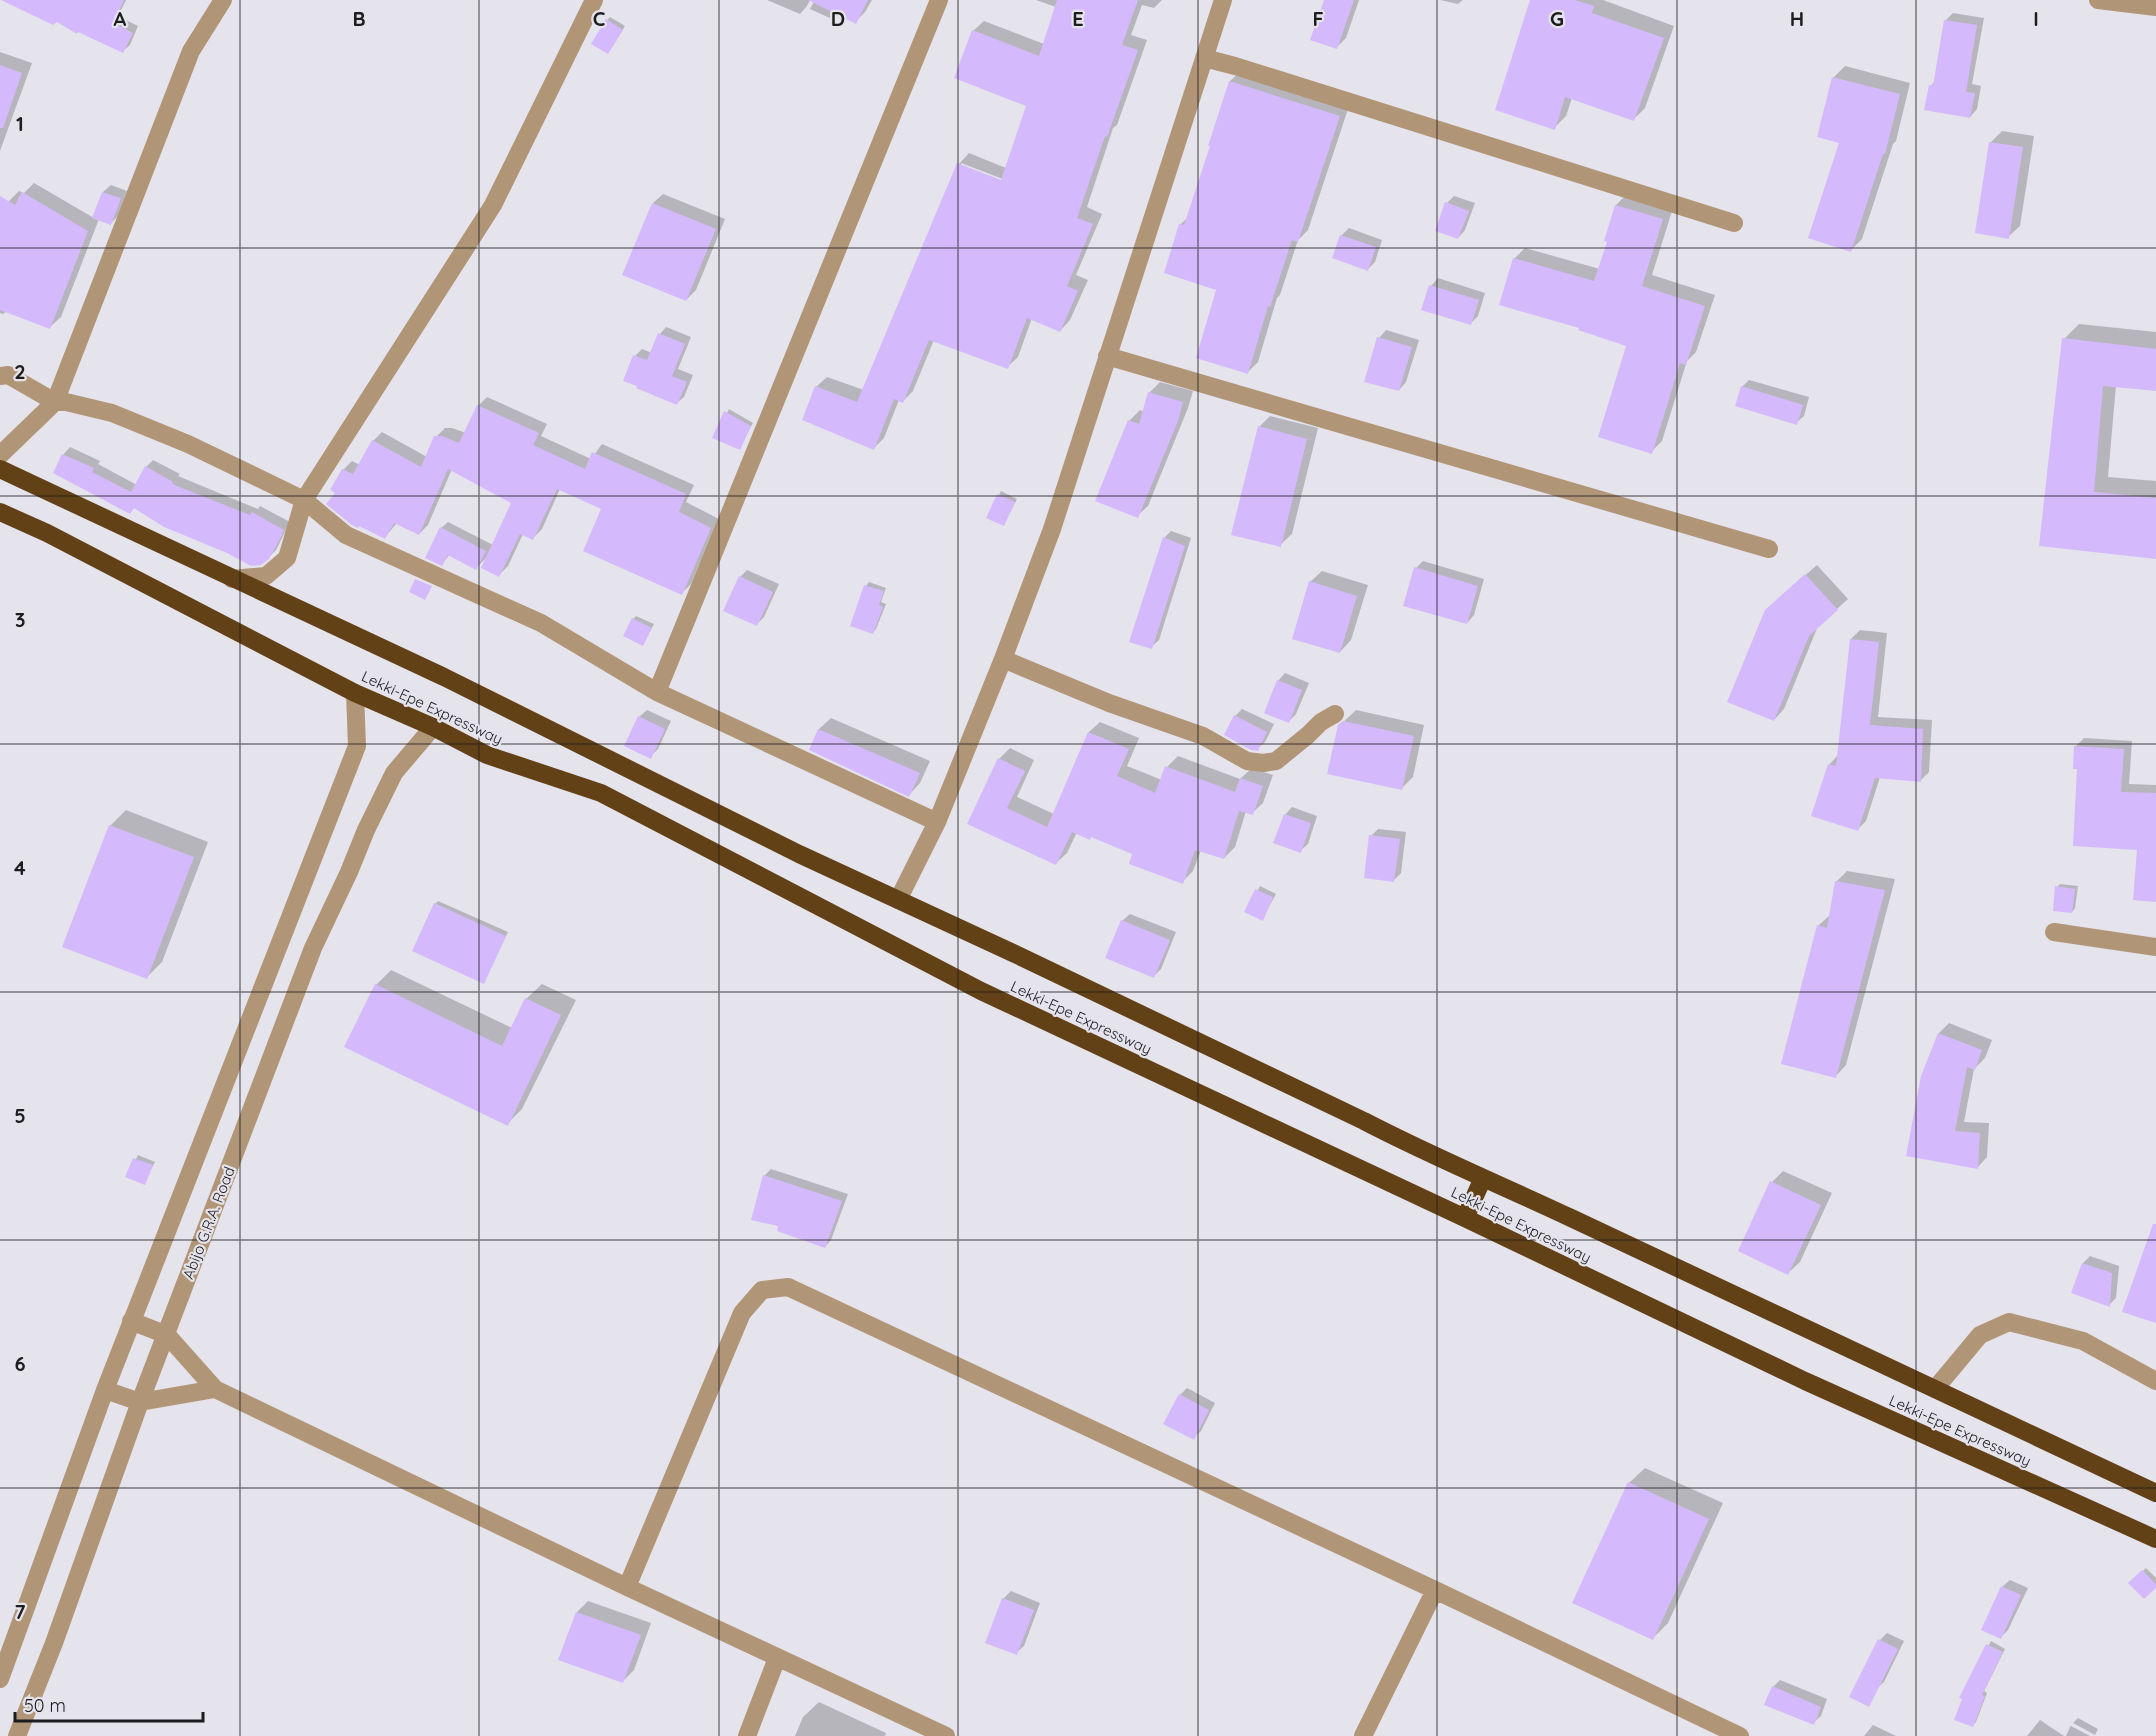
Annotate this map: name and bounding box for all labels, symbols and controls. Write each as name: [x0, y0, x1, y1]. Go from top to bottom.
text: A: [114, 6, 127, 31]
text: B: [352, 6, 366, 31]
text: C: [593, 6, 606, 31]
text: D: [831, 6, 845, 31]
text: E: [1072, 6, 1084, 31]
text: F: [1312, 6, 1324, 31]
text: G: [1550, 6, 1564, 31]
text: H: [1790, 6, 1804, 31]
text: I: [2033, 6, 2039, 31]
text: 1: [16, 111, 24, 136]
text: 2: [14, 359, 26, 384]
text: 3: [15, 607, 25, 632]
street label: Lekki-Epe Expressway: [359, 667, 506, 749]
text: 4: [14, 855, 26, 880]
street label: Lekki-Epe Expressway: [1008, 977, 1155, 1059]
text: 5: [14, 1103, 26, 1128]
street label: Abijo G.R.A. Road: [178, 1164, 239, 1282]
street label: Lekki-Epe Expressway: [1448, 1182, 1594, 1267]
text: 6: [14, 1351, 26, 1376]
street label: Lekki-Epe Expressway: [1886, 1391, 2034, 1470]
text: 7: [15, 1599, 26, 1624]
scale bar: [15, 1685, 202, 1723]
text: 50 m: [24, 1694, 66, 1717]

